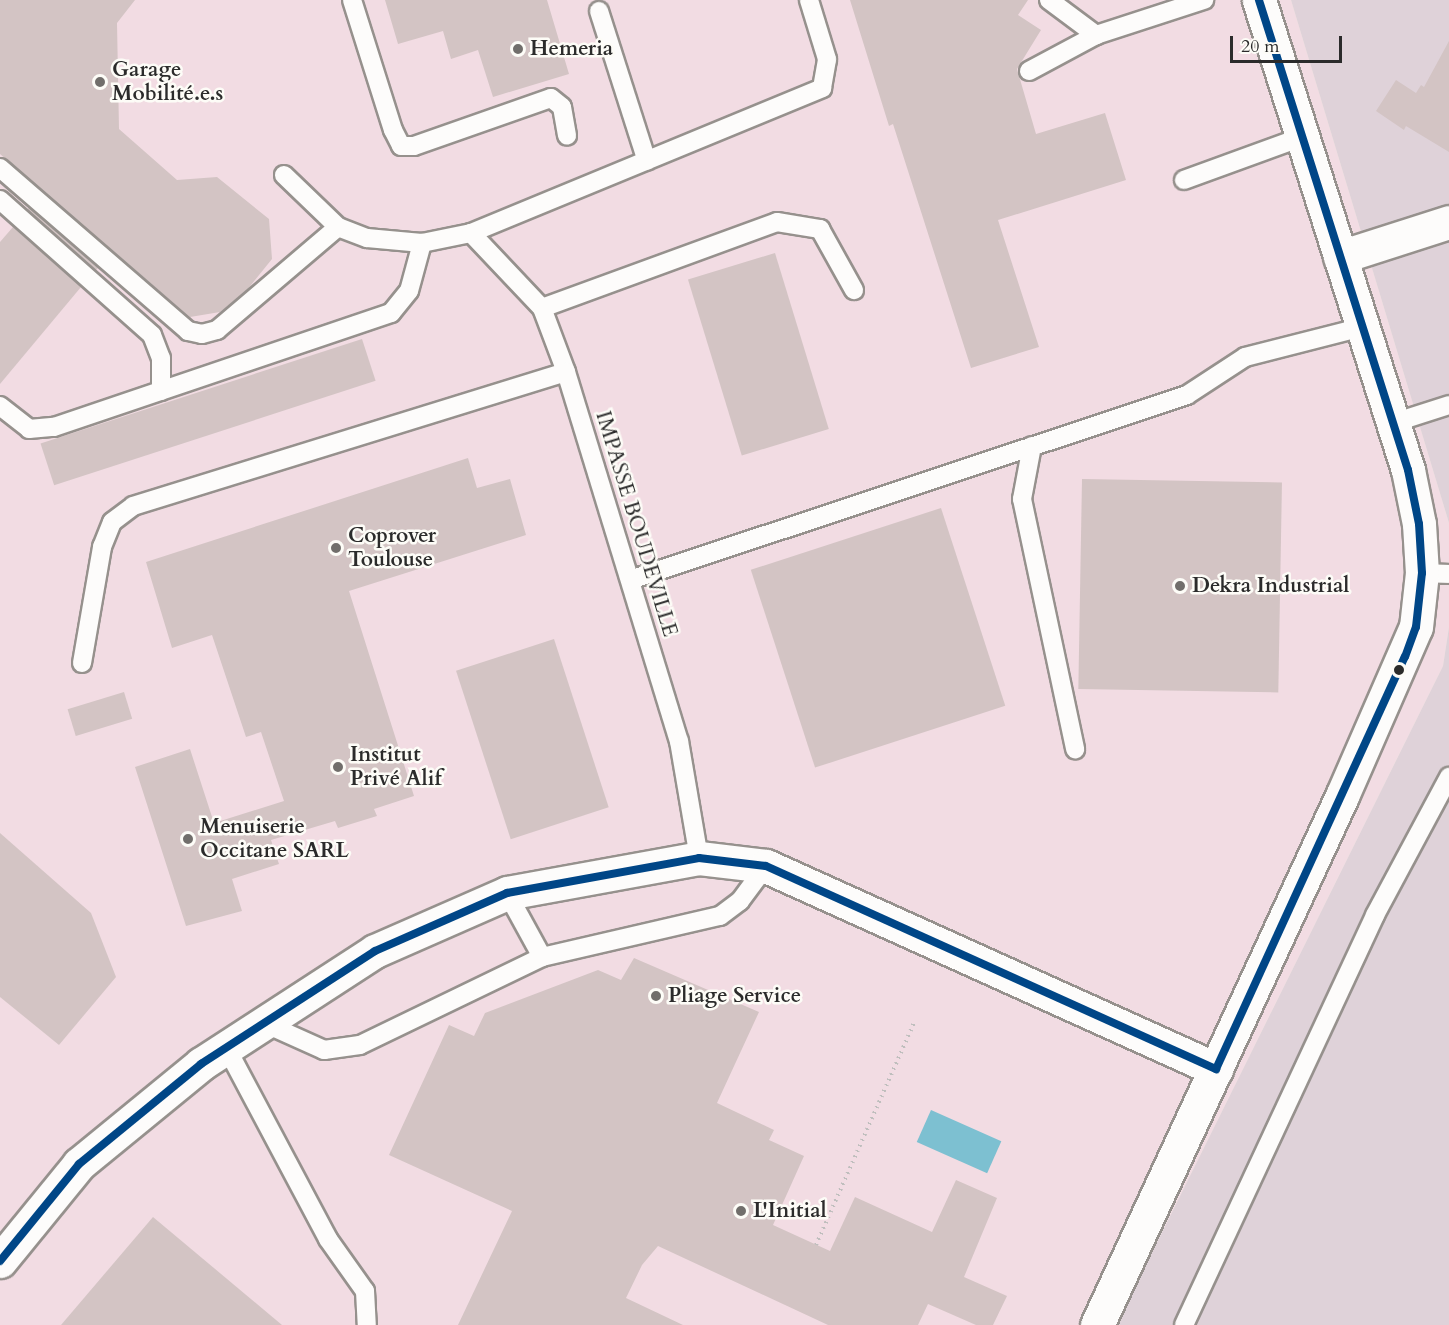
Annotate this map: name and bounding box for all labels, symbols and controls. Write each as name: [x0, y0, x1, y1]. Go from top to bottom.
scale bar: [1233, 24, 1346, 62]
text: 20 m: [1241, 34, 1280, 59]
place label: Hemeria: [530, 36, 613, 62]
marker: Hemeria: [511, 42, 525, 56]
place label: Garage Mobilité.e.s: [112, 57, 223, 107]
marker: Garage Mobilité.e.s: [93, 75, 107, 89]
street label: IMPASSE BOUDEVILLE: [590, 408, 682, 640]
place label: Coprover Toulouse: [348, 523, 436, 573]
marker: Coprover Toulouse: [329, 541, 343, 555]
place label: Dekra Industrial: [1192, 573, 1349, 599]
marker: Dekra Industrial: [1173, 579, 1187, 593]
unlabelled marker: [1393, 664, 1405, 676]
place label: Institut Privé Alif: [350, 742, 442, 792]
marker: Institut Privé Alif: [331, 760, 345, 774]
place label: Menuiserie Occitane SARL: [200, 814, 349, 864]
marker: Menuiserie Occitane SARL: [181, 832, 195, 846]
place label: Pliage Service: [668, 983, 801, 1009]
marker: Pliage Service: [649, 989, 663, 1003]
place label: L'Initial: [753, 1198, 827, 1224]
marker: L'Initial: [734, 1204, 748, 1218]

